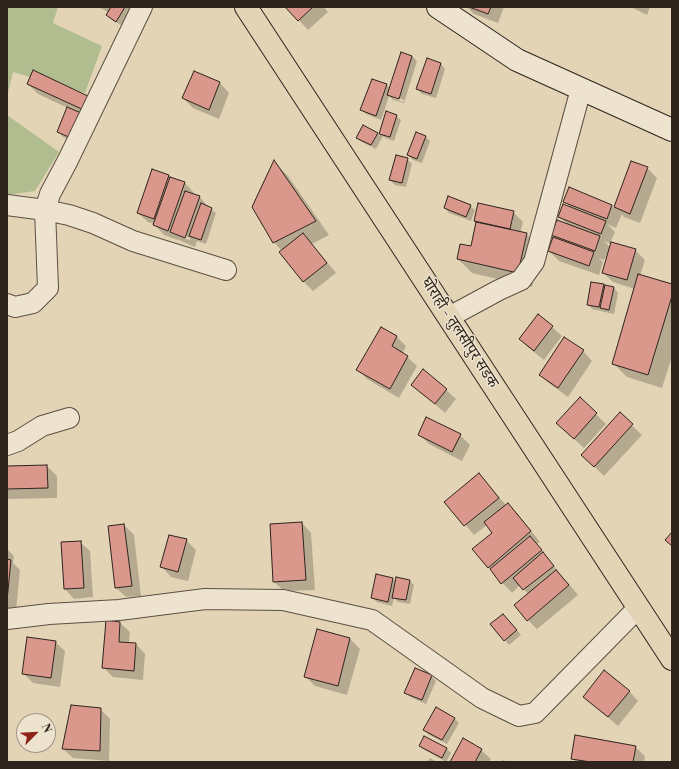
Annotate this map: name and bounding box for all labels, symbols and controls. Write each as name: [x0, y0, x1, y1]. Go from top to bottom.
street label: घोराही - तुलसीपुर सडक: [416, 274, 502, 392]
north arrow: [16, 713, 56, 753]
text: N: [38, 722, 54, 735]

